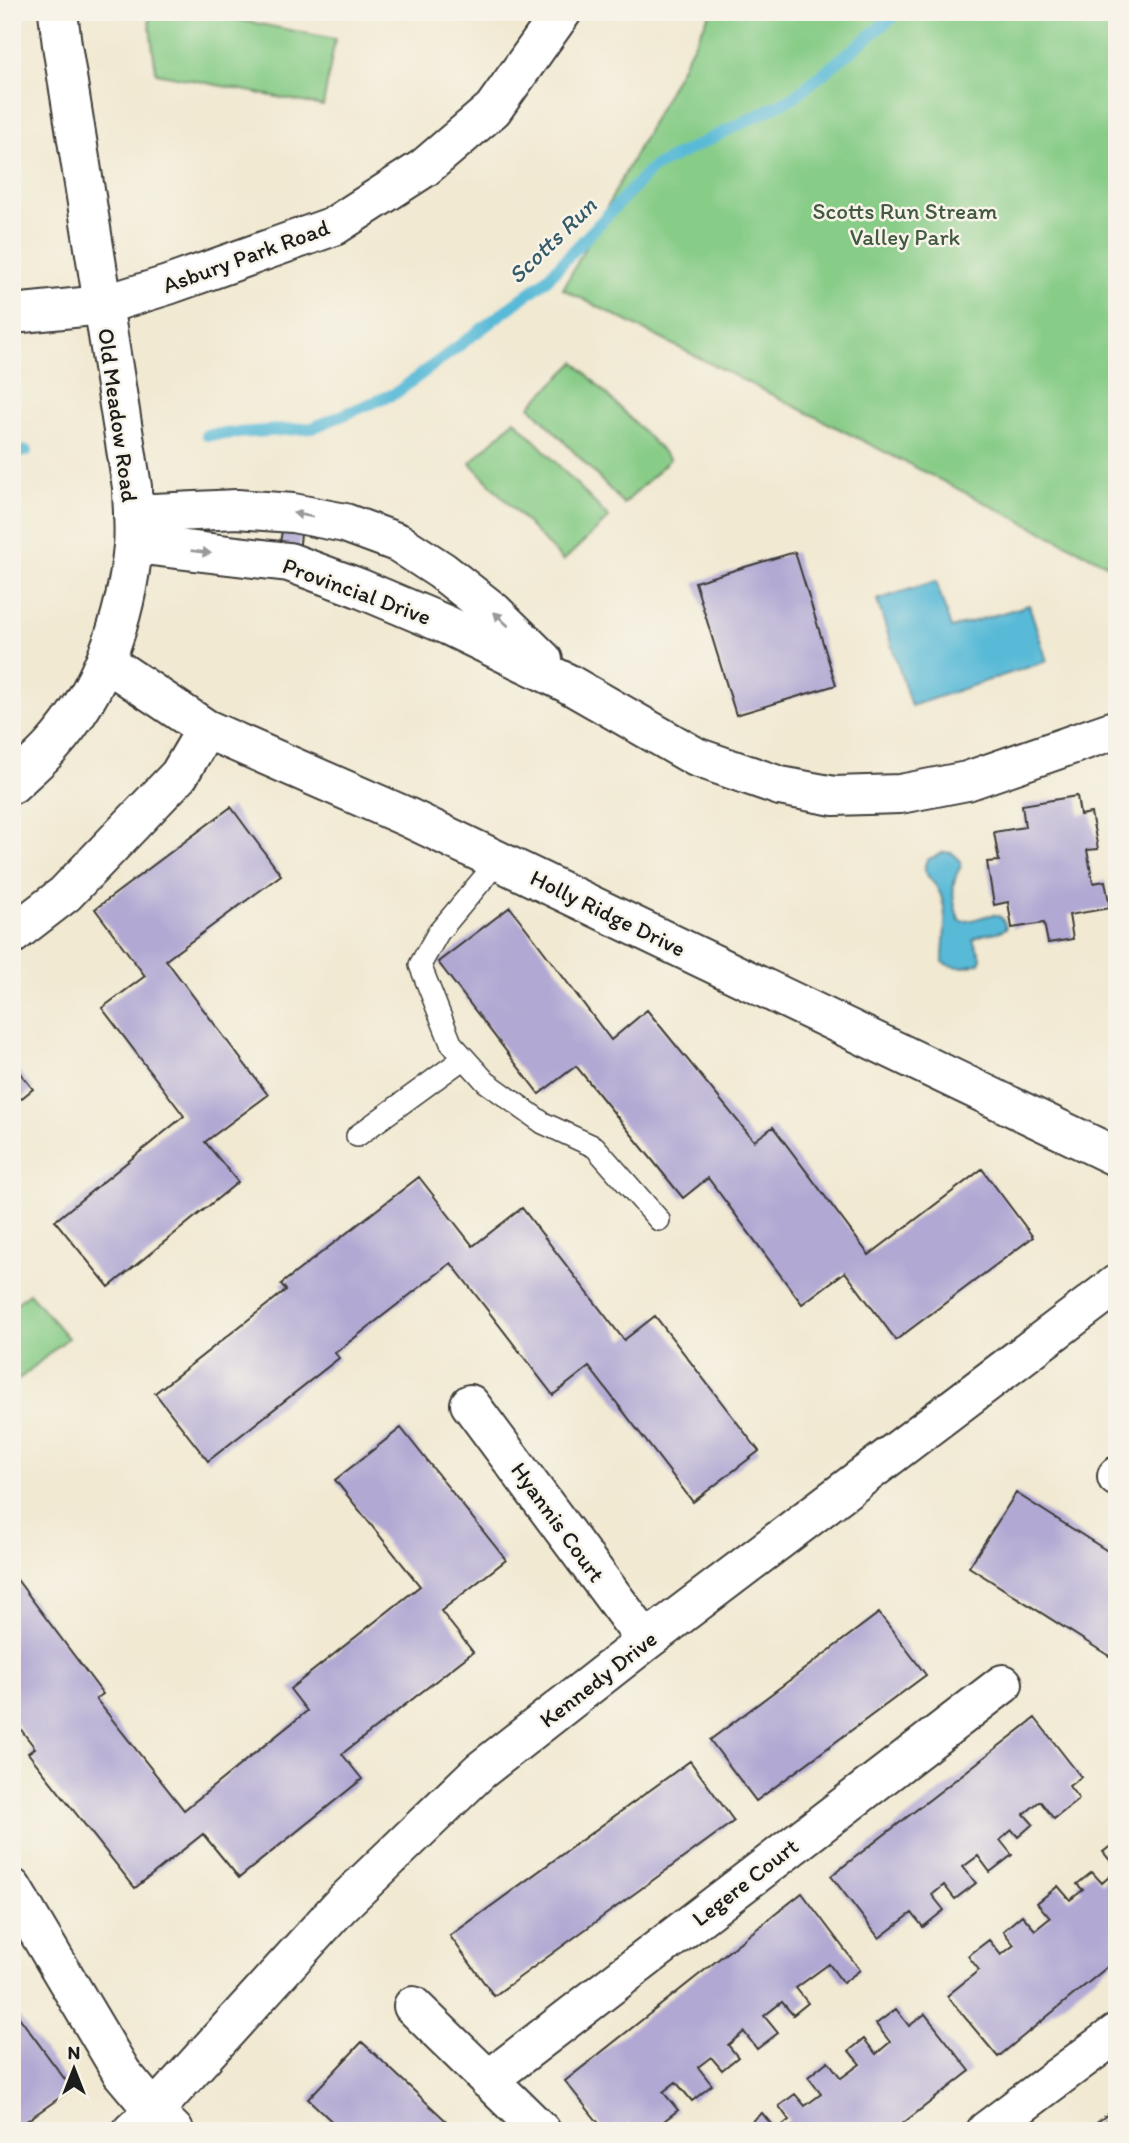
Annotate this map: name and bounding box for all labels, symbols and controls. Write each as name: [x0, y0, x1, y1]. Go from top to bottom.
water label: Scotts Run: [502, 190, 603, 289]
park label: Scotts Run Stream Valley Park: [813, 197, 998, 251]
street label: Asbury Park Road: [159, 213, 334, 299]
street label: Old Meadow Road: [92, 326, 144, 504]
one-way arrow: [292, 509, 314, 520]
one-way arrow: [190, 546, 212, 557]
street label: Provincial Drive: [279, 551, 435, 631]
one-way arrow: [493, 611, 510, 627]
street label: Holly Ridge Drive: [526, 863, 690, 963]
street label: Hyannis Court: [505, 1456, 611, 1588]
street label: Kennedy Drive: [534, 1624, 662, 1734]
street label: Legere Court: [686, 1832, 804, 1932]
north arrow: [38, 2035, 108, 2104]
text: N: [68, 2041, 80, 2064]

